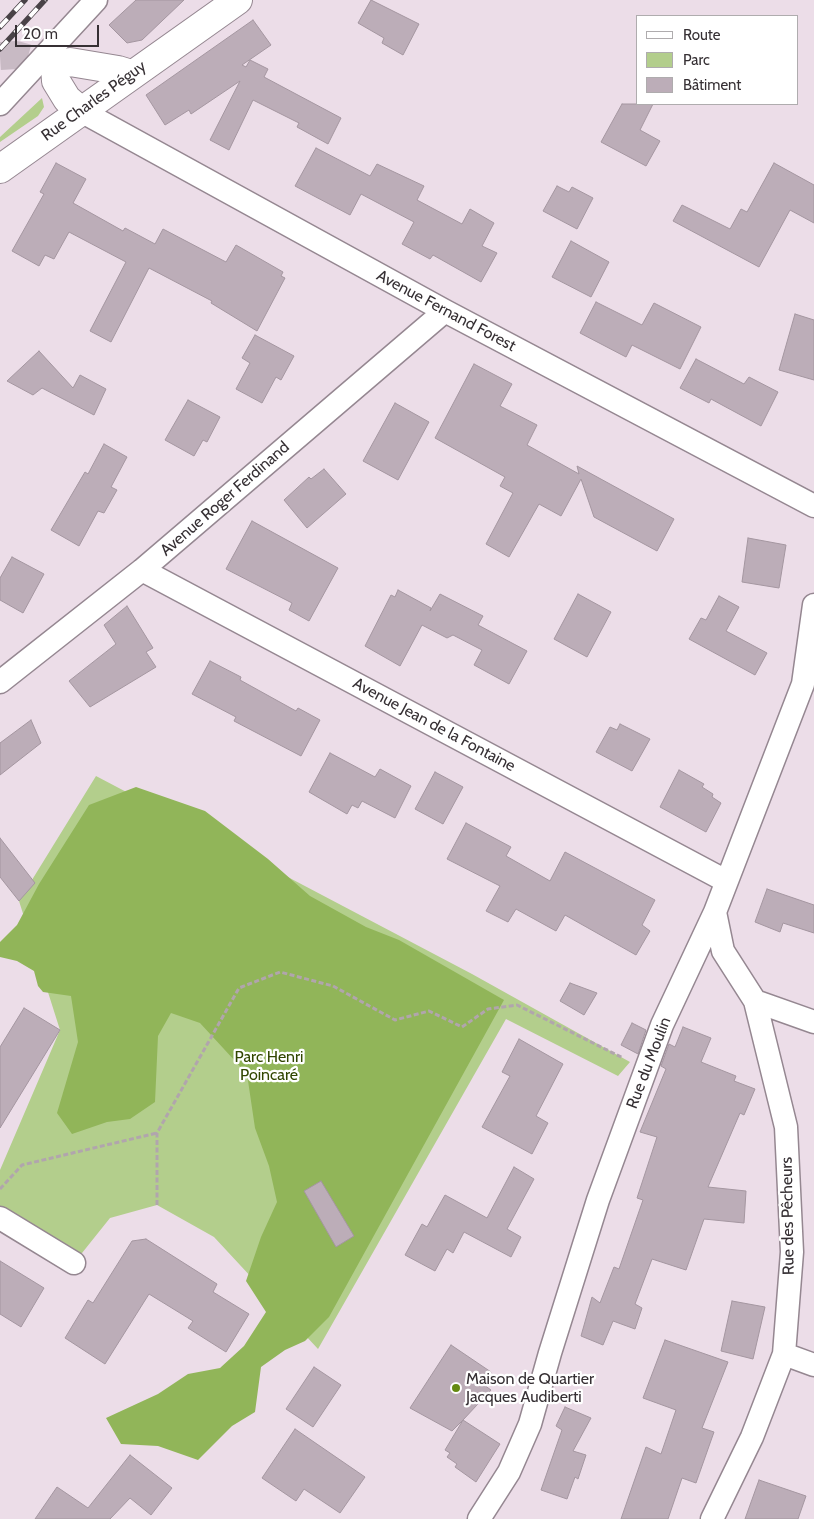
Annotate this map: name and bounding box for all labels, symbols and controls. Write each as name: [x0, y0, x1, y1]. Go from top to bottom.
scale bar: [18, 15, 101, 47]
legend: [636, 15, 799, 105]
text: 20 m: [23, 25, 58, 43]
text: Route: [683, 26, 721, 44]
text: Parc: [683, 51, 710, 69]
street label: Rue Charles Péguy: [38, 57, 150, 145]
text: Bâtiment: [683, 76, 741, 94]
street label: Avenue Fernand Forest: [373, 266, 519, 356]
street label: Avenue Roger Ferdinand: [157, 438, 293, 560]
street label: Avenue Jean de la Fontaine: [349, 674, 519, 776]
street label: Rue du Moulin: [623, 1014, 675, 1112]
park label: Parc Henri Poincaré: [235, 1047, 303, 1085]
street label: Rue des Pêcheurs: [777, 1157, 799, 1275]
place label: Maison de Quartier Jacques Audiberti: [466, 1369, 594, 1407]
marker: Maison de Quartier Jacques Audiberti: [450, 1382, 462, 1394]

